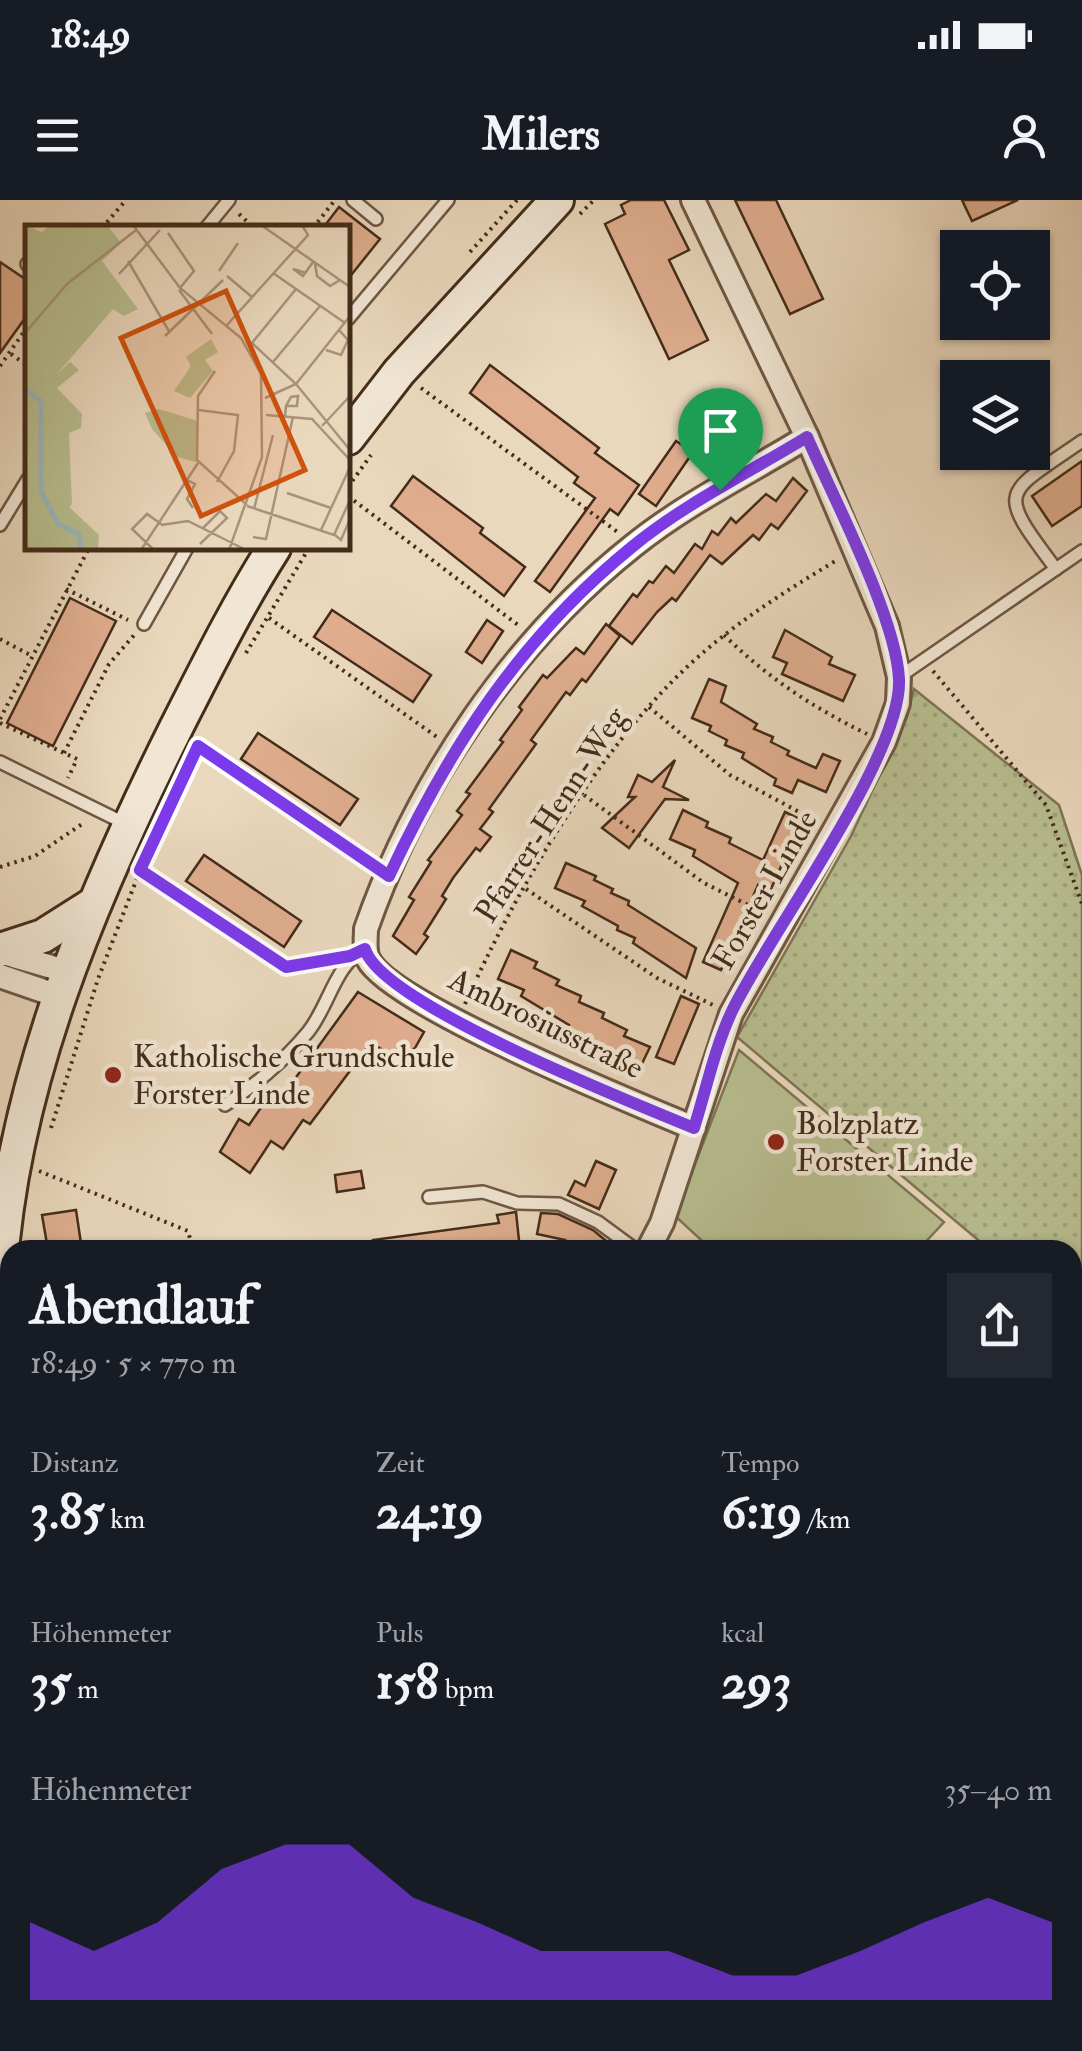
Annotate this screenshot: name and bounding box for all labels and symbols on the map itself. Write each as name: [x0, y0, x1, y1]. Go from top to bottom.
inset map: [25, 225, 350, 550]
pin: [678, 388, 763, 491]
street label: Pfarrer-Henn-Weg: [466, 699, 636, 930]
street label: Forster Linde: [703, 803, 827, 977]
street label: Ambrosiusstraße: [441, 959, 650, 1088]
place label: Katholische Grundschule Forster Linde: [133, 1037, 454, 1114]
marker: Katholische Grundschule Forster Linde: [102, 1064, 124, 1086]
place label: Bolzplatz Forster Linde: [796, 1104, 973, 1181]
marker: Bolzplatz Forster Linde: [765, 1131, 787, 1153]

